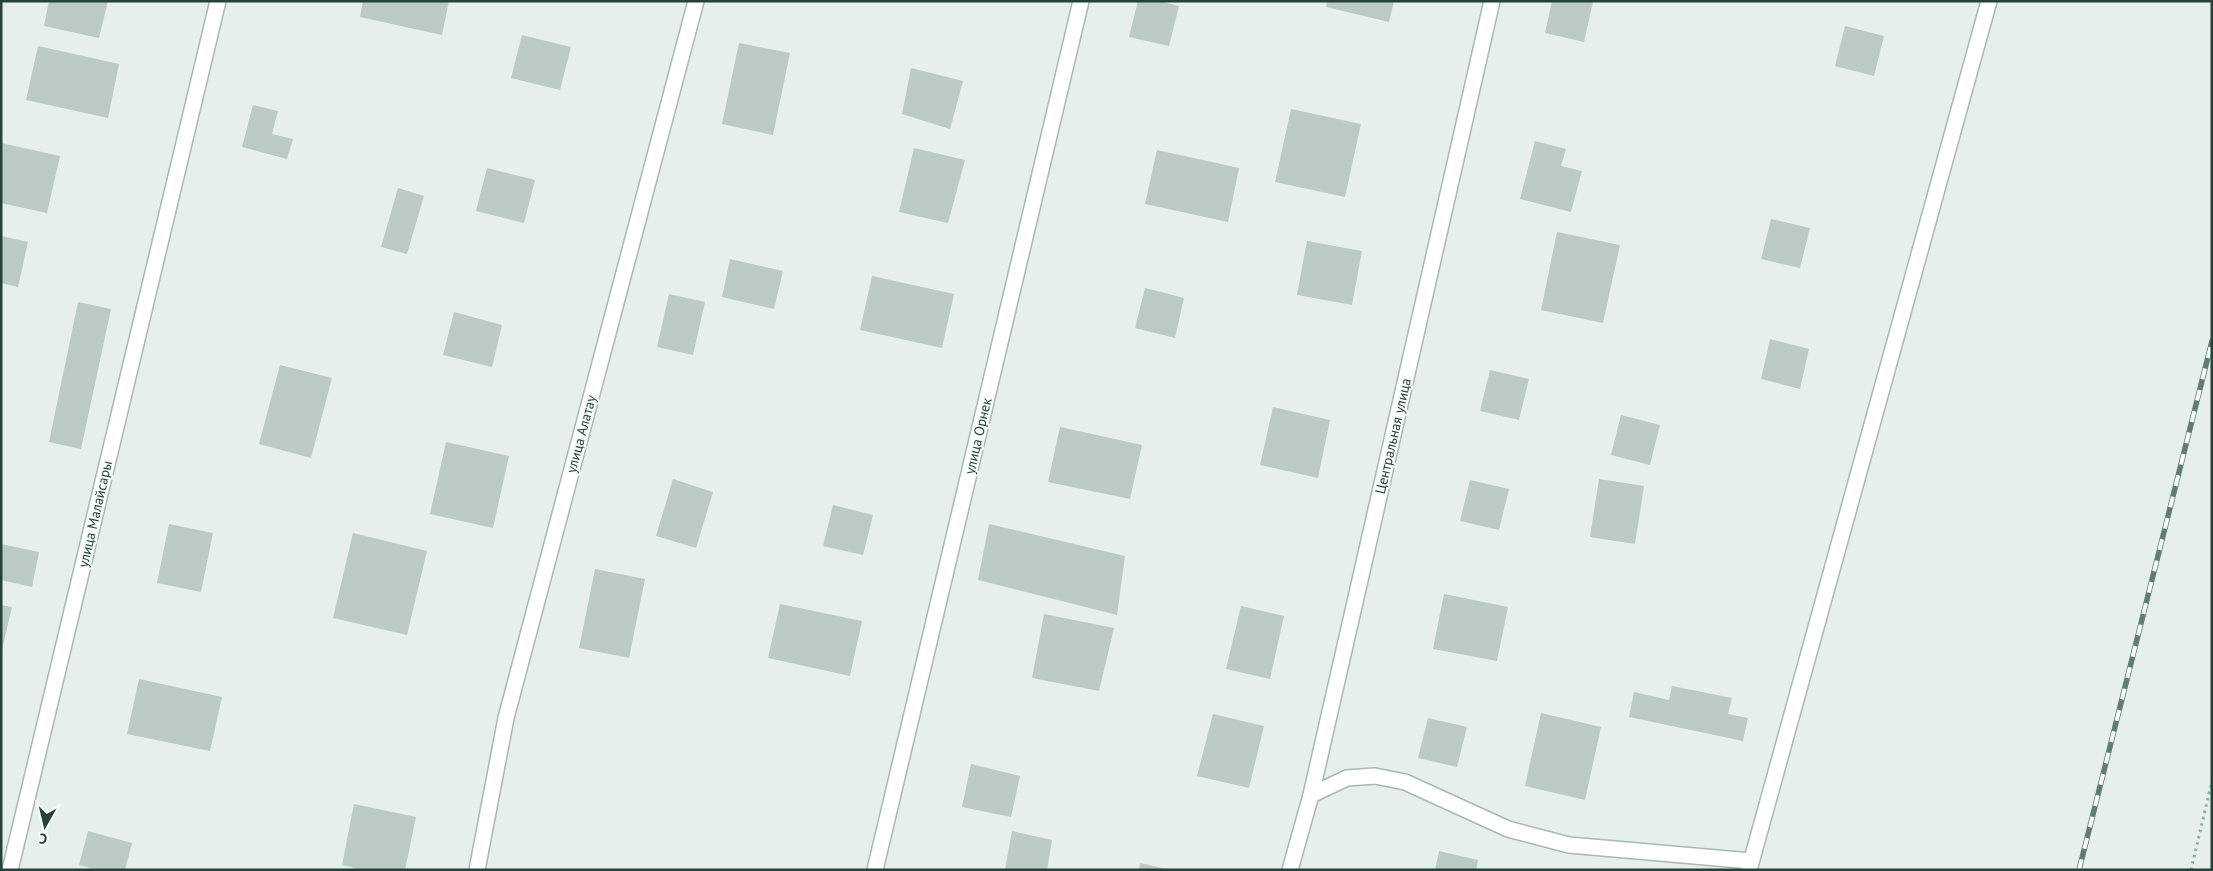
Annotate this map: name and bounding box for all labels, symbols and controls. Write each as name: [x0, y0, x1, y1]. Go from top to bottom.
street label: Центральная улица: [1371, 376, 1415, 496]
street label: улица Алатау: [562, 393, 600, 475]
street label: улица Орнек: [960, 396, 996, 476]
street label: улица Малайсары: [74, 459, 116, 569]
north arrow: [20, 801, 70, 851]
text: С: [38, 829, 48, 848]

